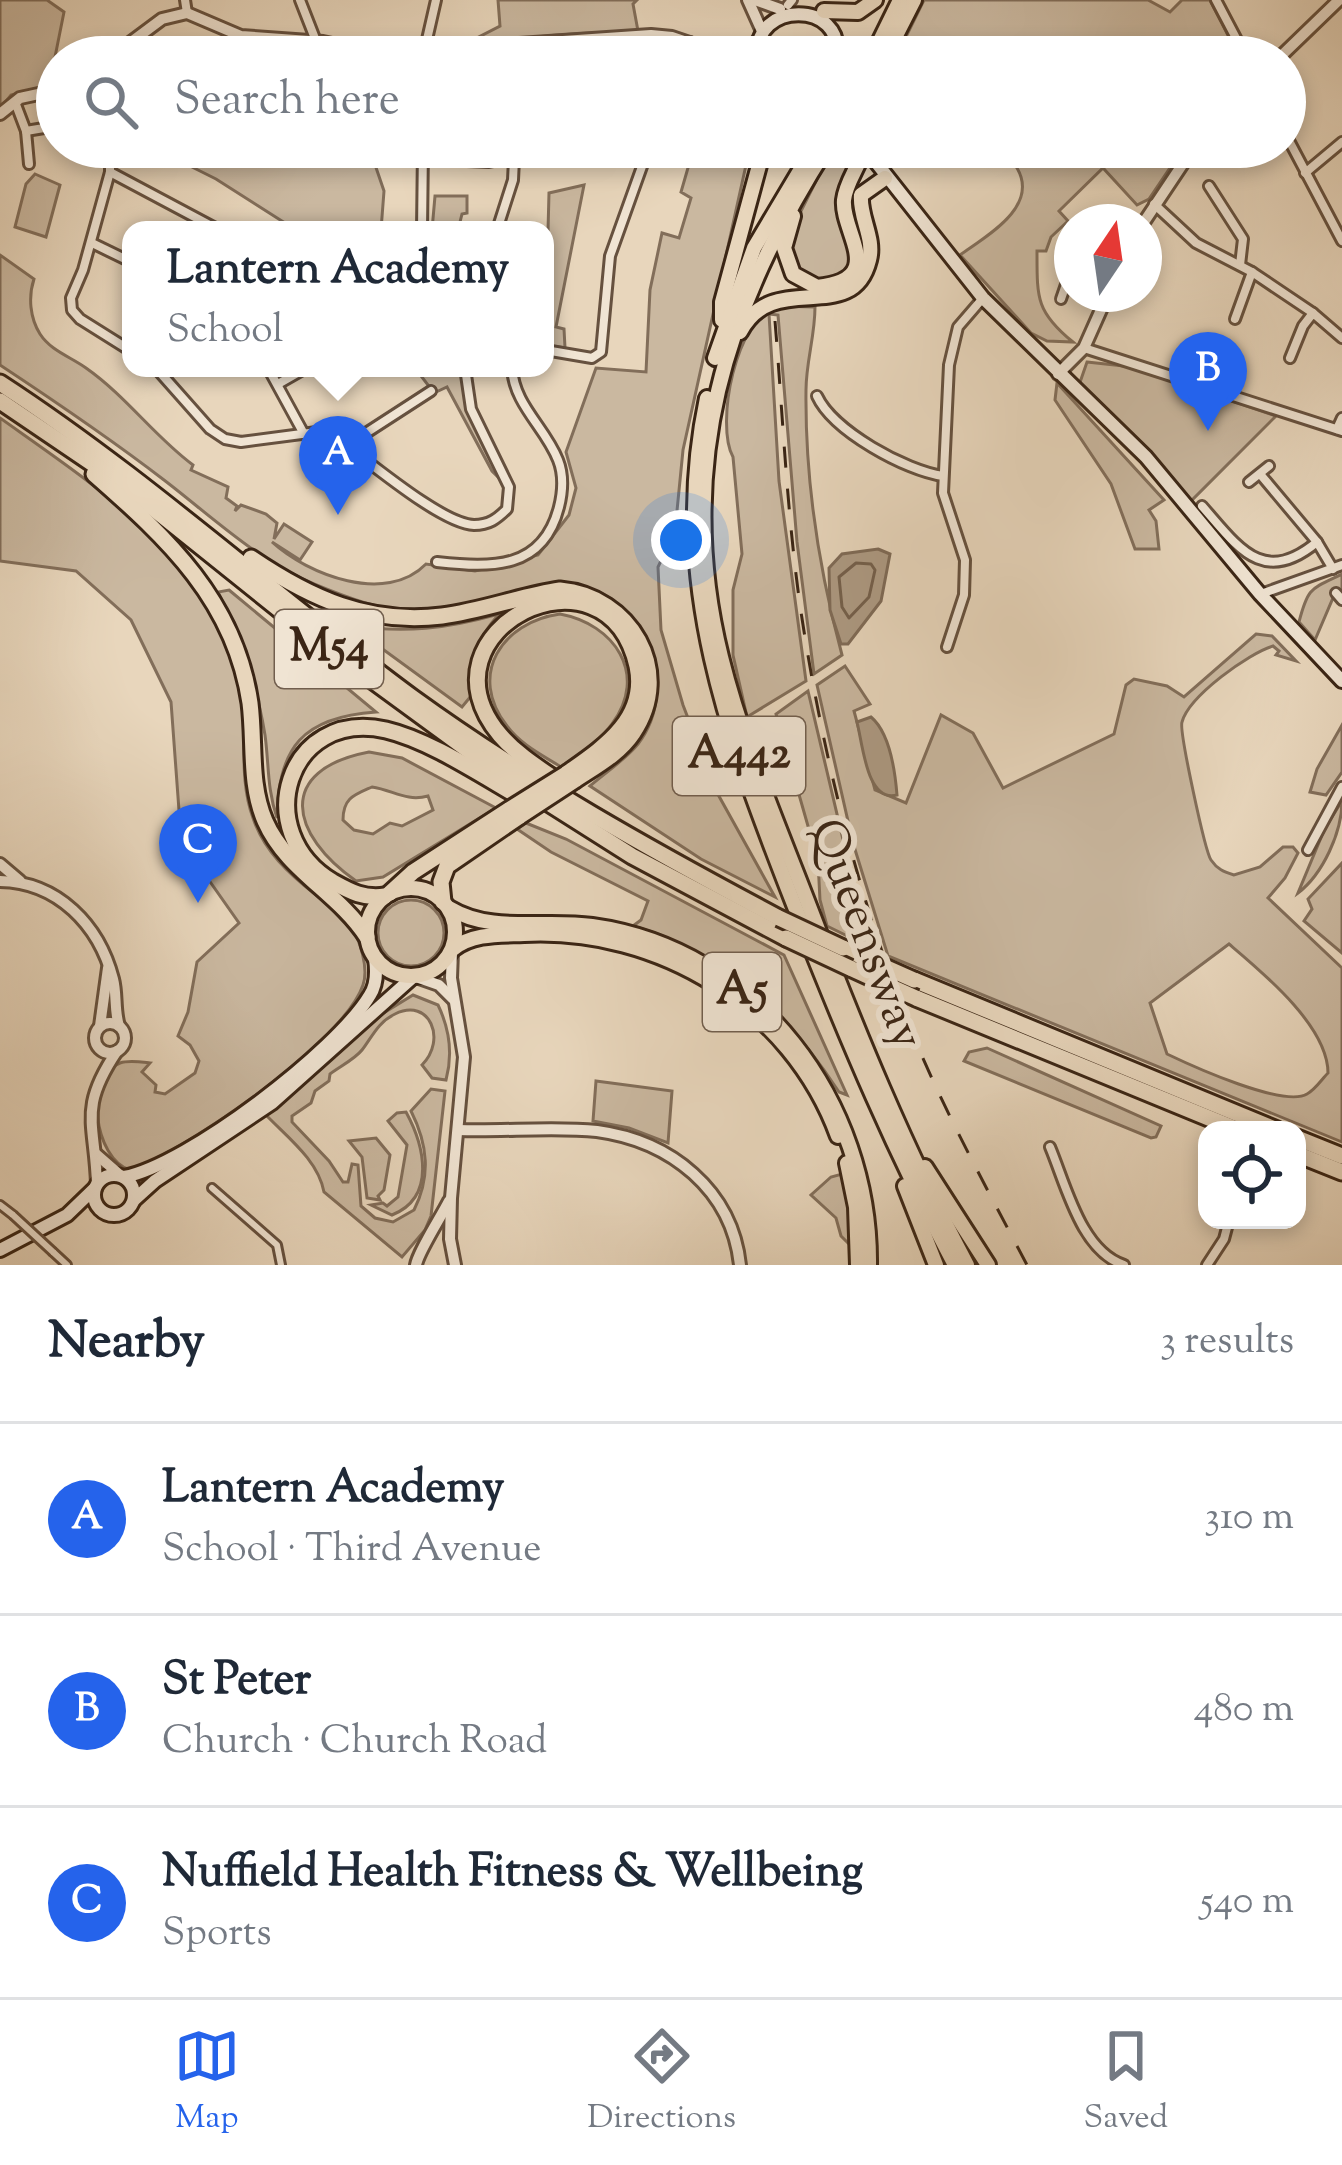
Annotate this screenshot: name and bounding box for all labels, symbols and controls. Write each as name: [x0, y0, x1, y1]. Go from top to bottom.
search box: [36, 36, 1306, 168]
icon: search: [78, 69, 144, 135]
text: Search here: [174, 70, 400, 135]
north arrow: [1054, 204, 1162, 312]
popup: [122, 221, 554, 377]
text: Lantern Academy: [167, 239, 509, 304]
text: School: [167, 304, 283, 360]
pin: B: [1169, 332, 1247, 431]
pin: A: [299, 416, 377, 515]
your location: [651, 510, 711, 570]
road number: M54: [275, 610, 383, 688]
road number: A442: [673, 717, 805, 795]
pin: C: [159, 804, 237, 903]
street label: Queensway: [789, 810, 939, 1060]
road number: A5: [703, 953, 781, 1031]
map controls: [1198, 1121, 1306, 1229]
button: locate: [1198, 1121, 1306, 1229]
text: Nearby: [48, 1307, 205, 1380]
text: 3 results: [1160, 1315, 1294, 1371]
text: Lantern Academy: [162, 1458, 504, 1523]
text: A: [71, 1491, 103, 1547]
text: 310 m: [1204, 1491, 1294, 1547]
text: School · Third Avenue: [162, 1523, 541, 1579]
text: St Peter: [162, 1650, 311, 1715]
text: B: [75, 1683, 99, 1739]
text: 480 m: [1194, 1683, 1294, 1739]
text: Church · Church Road: [162, 1715, 547, 1771]
text: Nuffield Health Fitness & Wellbeing: [162, 1842, 863, 1907]
text: C: [71, 1875, 103, 1931]
text: 540 m: [1200, 1875, 1294, 1931]
text: Sports: [162, 1907, 272, 1963]
tab: Map: [174, 2023, 240, 2143]
tab: Directions: [587, 2023, 736, 2143]
tab: Saved: [1084, 2023, 1168, 2143]

